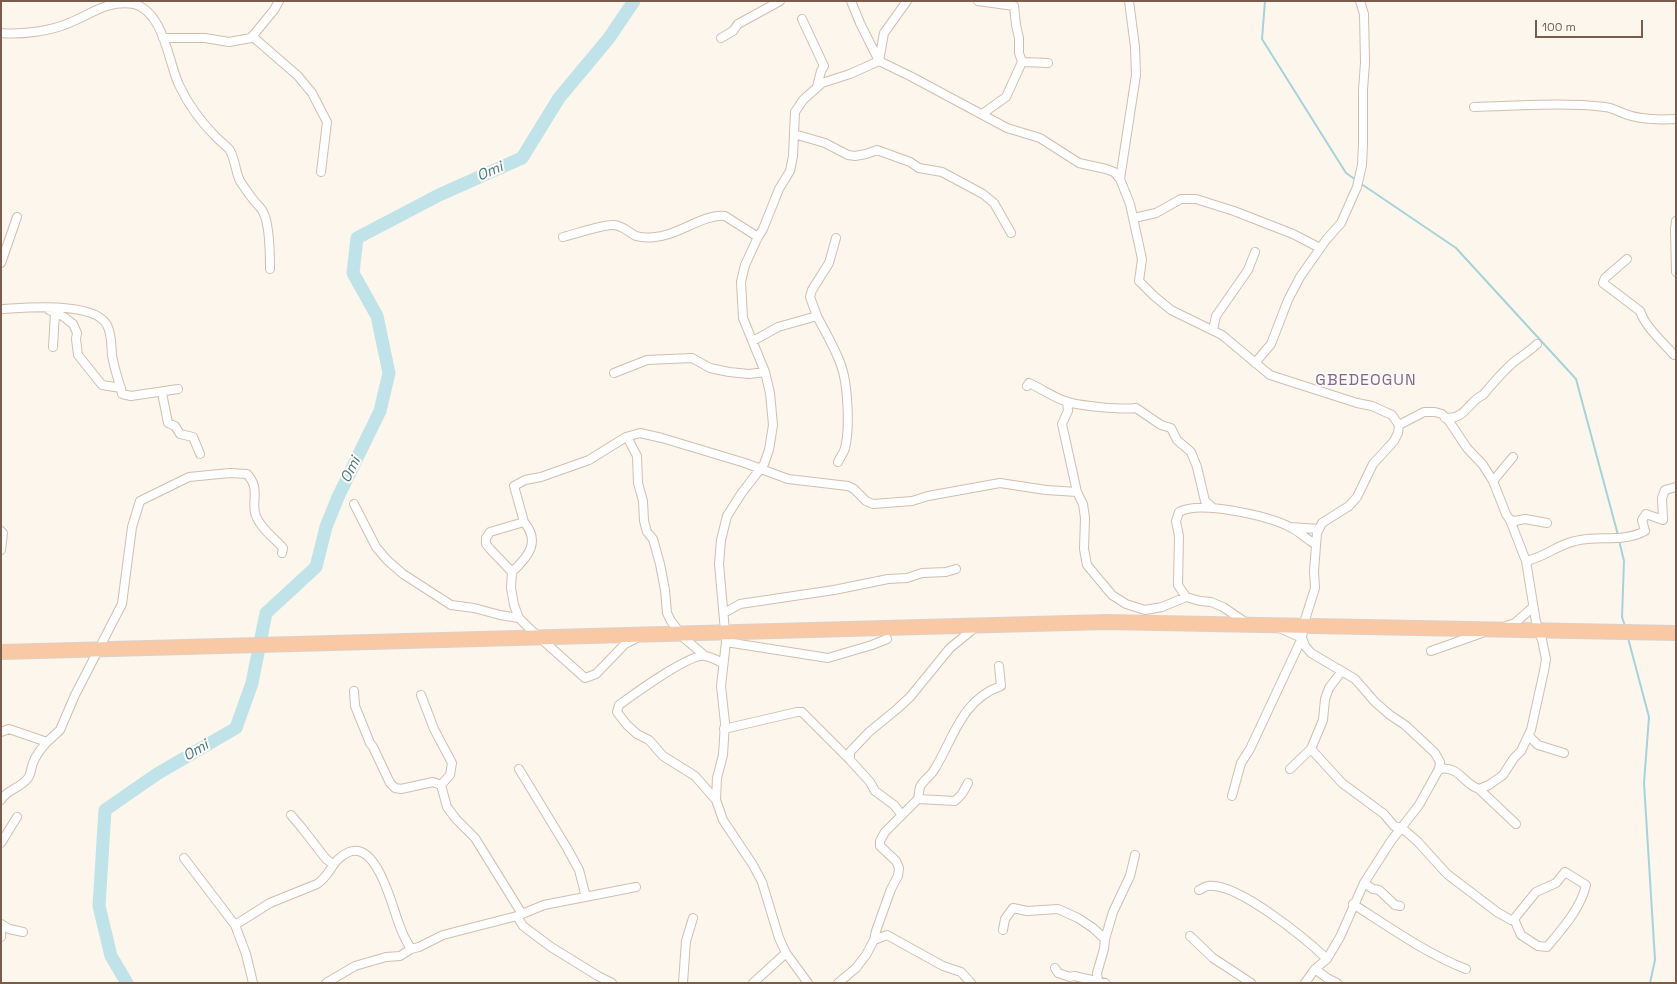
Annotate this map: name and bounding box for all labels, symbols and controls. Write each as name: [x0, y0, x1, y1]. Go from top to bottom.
scale bar: [1537, 12, 1645, 38]
text: 100 m: [1542, 19, 1576, 35]
water label: Omi: [474, 158, 506, 186]
district label: GBEDEOGUN: [1315, 371, 1417, 391]
water label: Omi: [337, 454, 365, 486]
water label: Omi: [180, 736, 212, 766]

